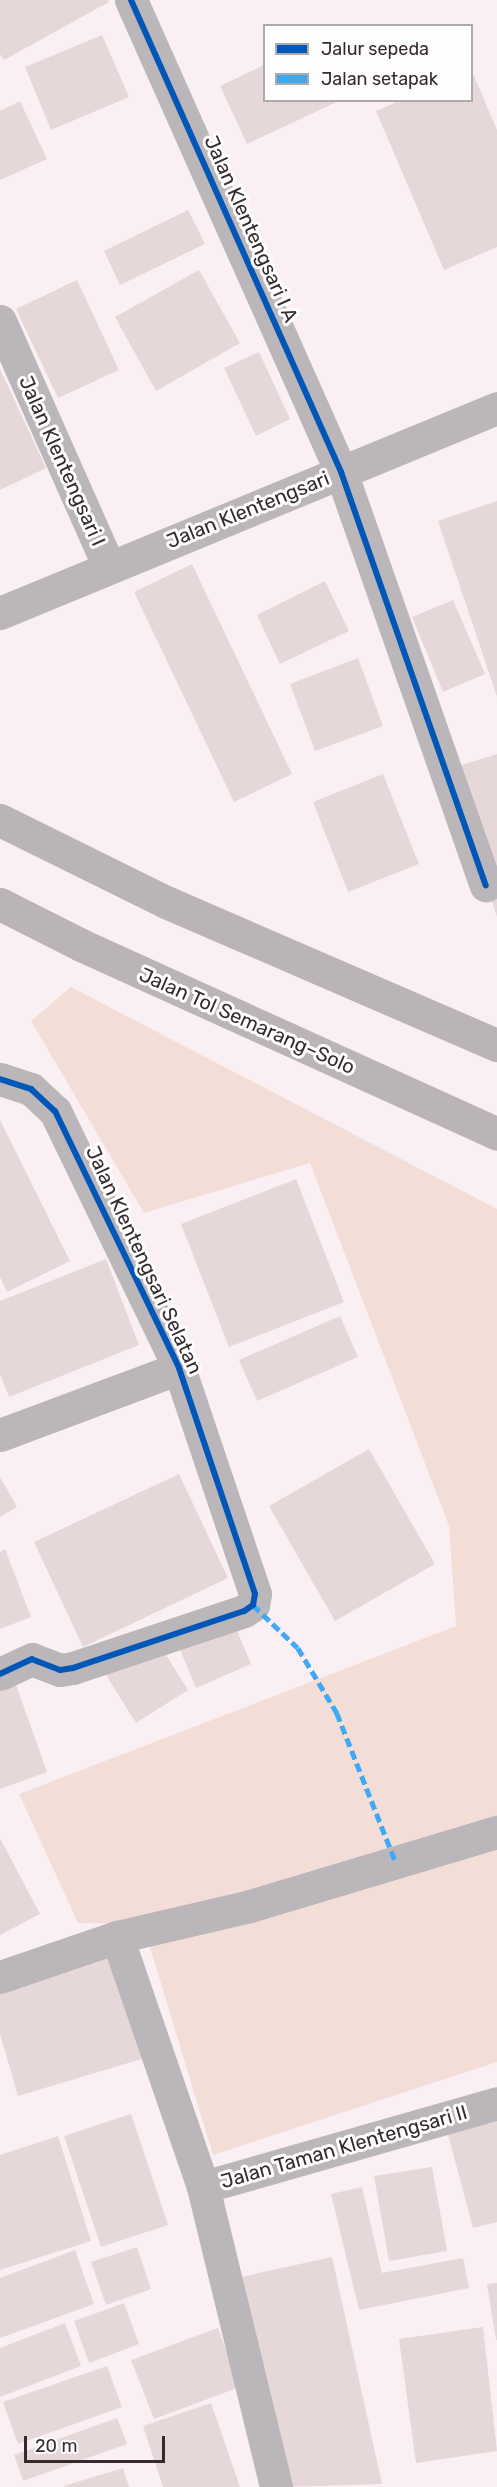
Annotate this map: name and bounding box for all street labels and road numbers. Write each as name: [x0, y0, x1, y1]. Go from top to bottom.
street label: Jalan Klentengsari I A: [199, 132, 303, 326]
street label: Jalan Klentengsari I: [14, 372, 110, 550]
street label: Jalan Klentengsari: [163, 466, 333, 554]
street label: Jalan Tol Semarang–Solo: [135, 962, 359, 1080]
street label: Jalan Klentengsari Selatan: [81, 1142, 207, 1378]
street label: Jalan Taman Klentengsari II: [218, 2100, 470, 2194]

